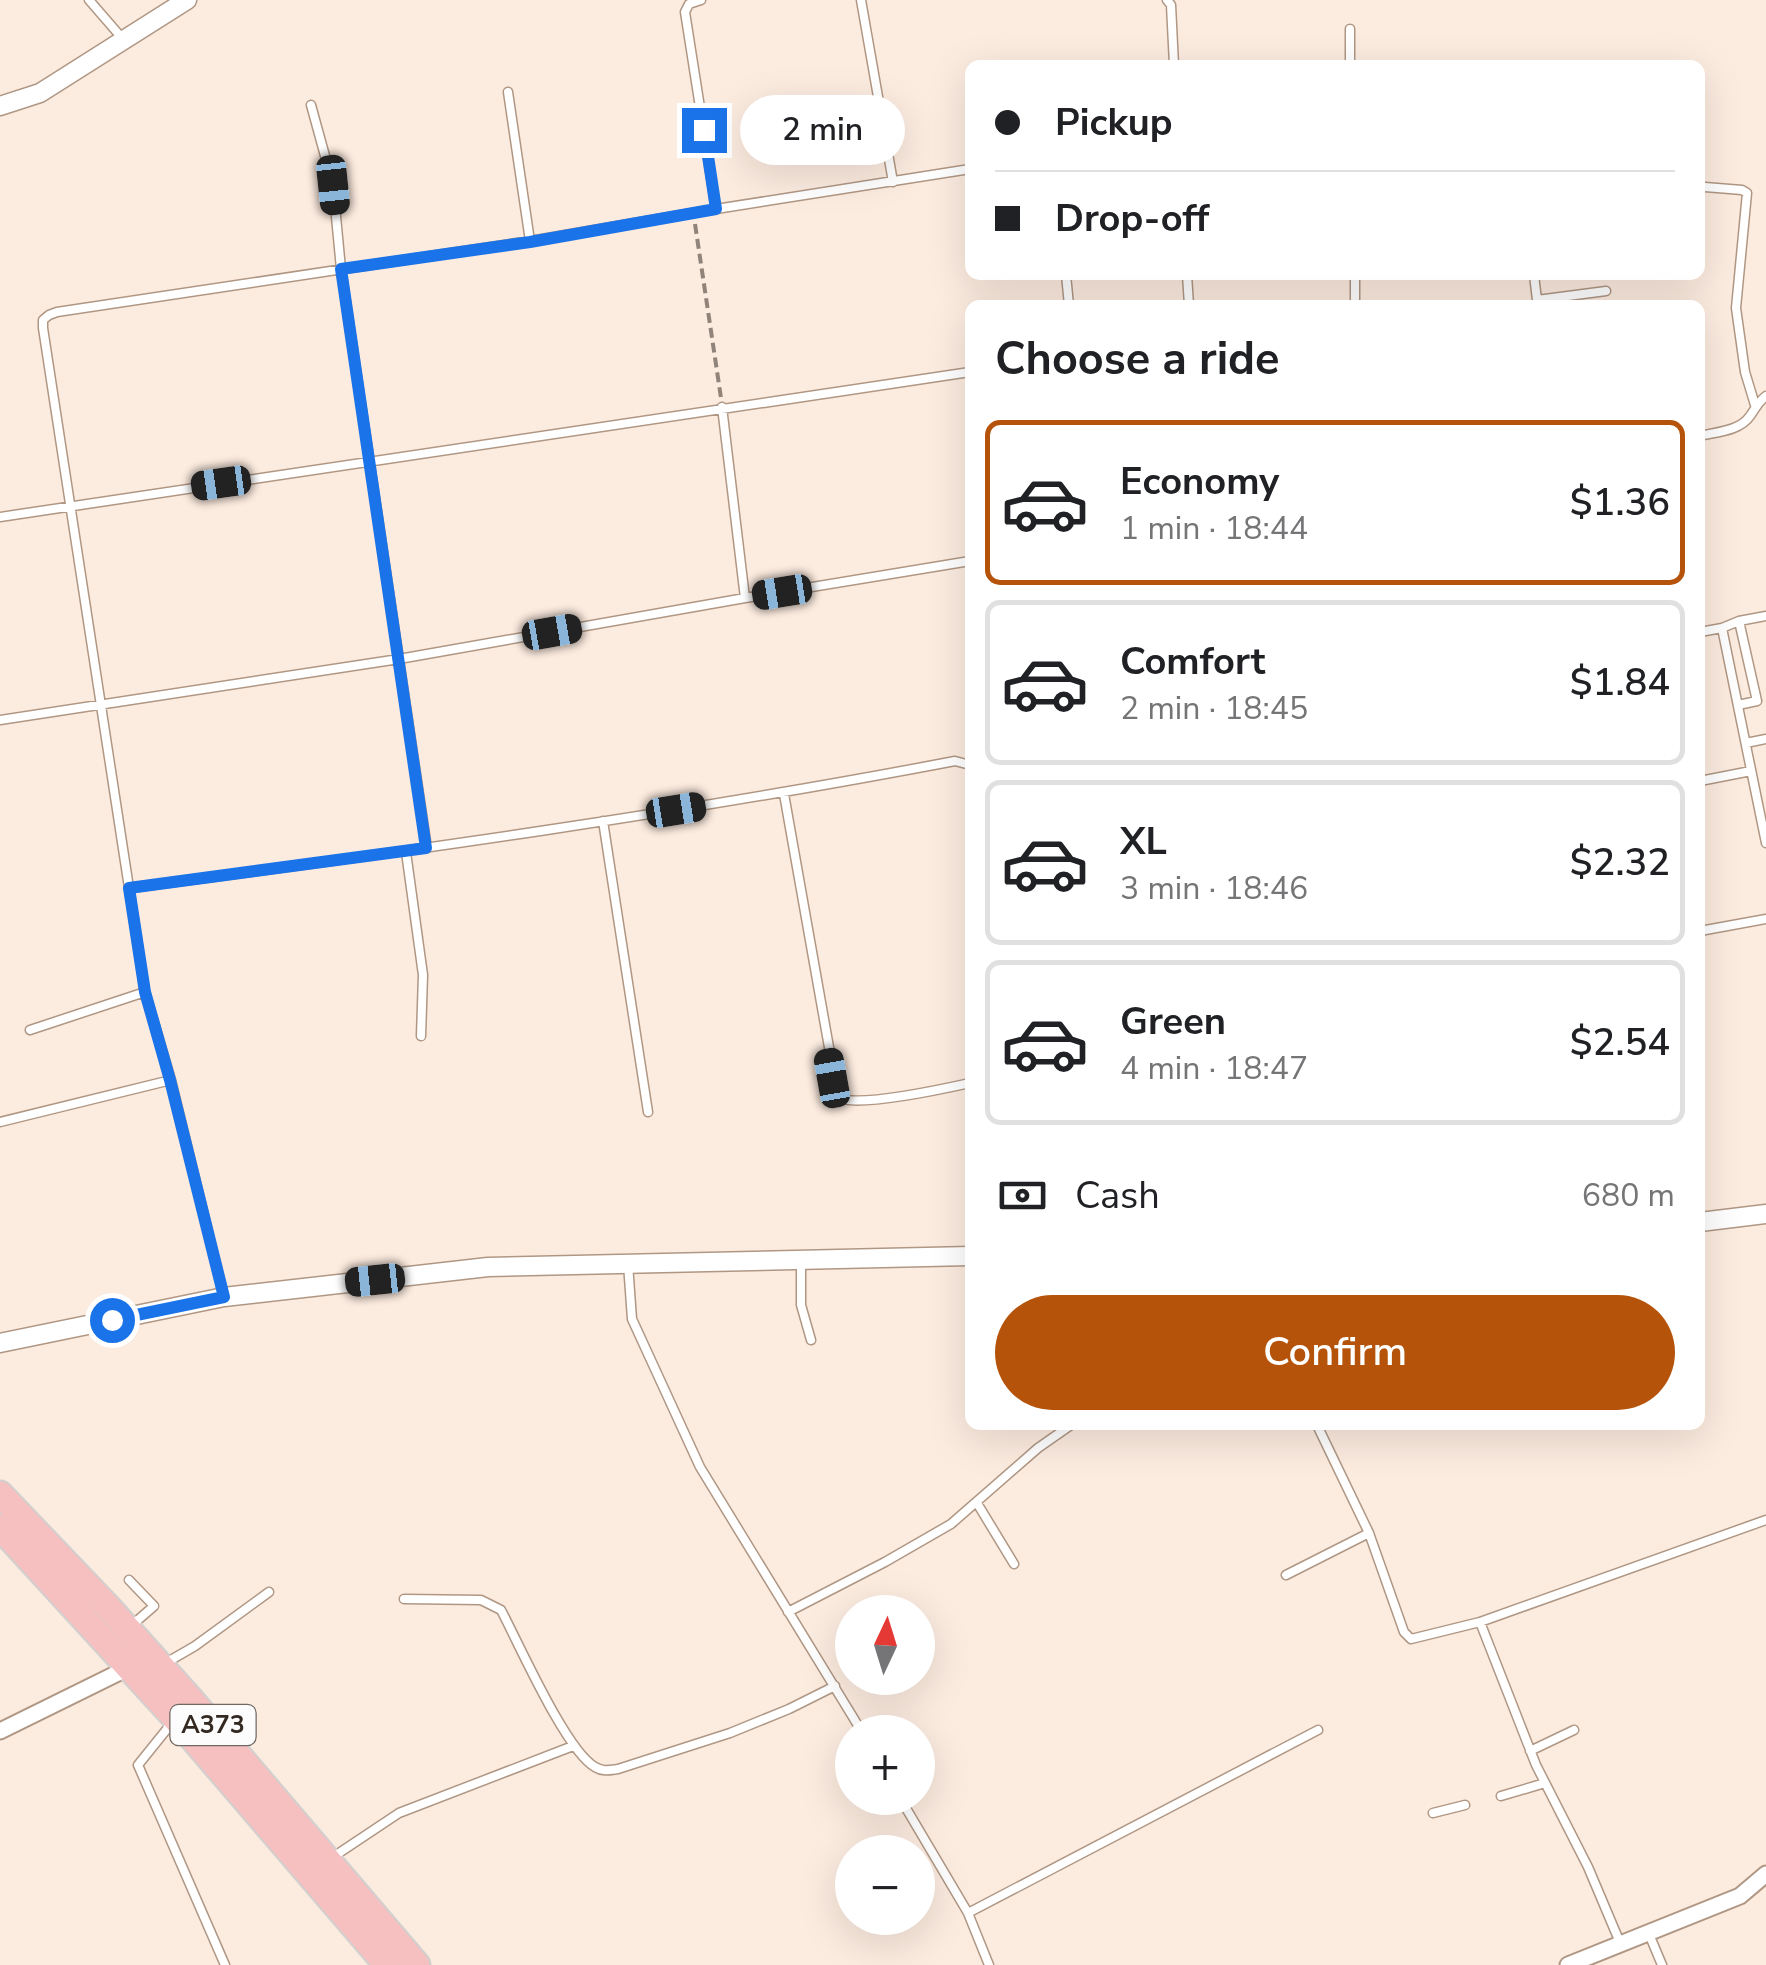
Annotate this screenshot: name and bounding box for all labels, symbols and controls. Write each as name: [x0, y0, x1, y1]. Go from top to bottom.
callout: 2 min: [739, 95, 904, 165]
text: Pickup: [1055, 97, 1173, 148]
route end: [682, 108, 727, 153]
text: 2 min: [782, 108, 863, 151]
car: [315, 154, 351, 216]
text: Drop-off: [1055, 193, 1209, 244]
text: Choose a ride: [995, 329, 1280, 390]
text: Economy: [1120, 456, 1279, 507]
icon: car: [1000, 458, 1090, 548]
car: [189, 464, 253, 502]
text: $1.36: [1570, 477, 1670, 528]
text: 1 min · 18:44: [1120, 507, 1308, 550]
car: [750, 572, 814, 612]
car: [520, 612, 584, 652]
text: Comfort: [1120, 636, 1265, 687]
icon: car: [1000, 638, 1090, 728]
text: $1.84: [1570, 657, 1670, 708]
text: 2 min · 18:45: [1120, 687, 1308, 730]
car: [644, 790, 708, 830]
text: XL: [1120, 816, 1167, 867]
icon: car: [1000, 818, 1090, 908]
text: $2.32: [1570, 837, 1670, 888]
text: 3 min · 18:46: [1120, 867, 1308, 910]
text: Green: [1120, 996, 1226, 1047]
icon: car: [1000, 998, 1090, 1088]
text: $2.54: [1570, 1017, 1670, 1068]
car: [812, 1046, 852, 1110]
text: 4 min · 18:47: [1120, 1047, 1308, 1090]
icon: cash: [995, 1168, 1050, 1223]
text: Cash: [1075, 1170, 1160, 1221]
text: 680 m: [1582, 1174, 1675, 1217]
car: [344, 1262, 406, 1298]
button: Confirm: [995, 1295, 1675, 1410]
route start: [90, 1298, 135, 1343]
north arrow: [835, 1595, 935, 1695]
map controls: [835, 1595, 935, 1935]
road number: A373: [170, 1705, 256, 1745]
button: +: [835, 1715, 935, 1815]
button: −: [835, 1835, 935, 1935]

